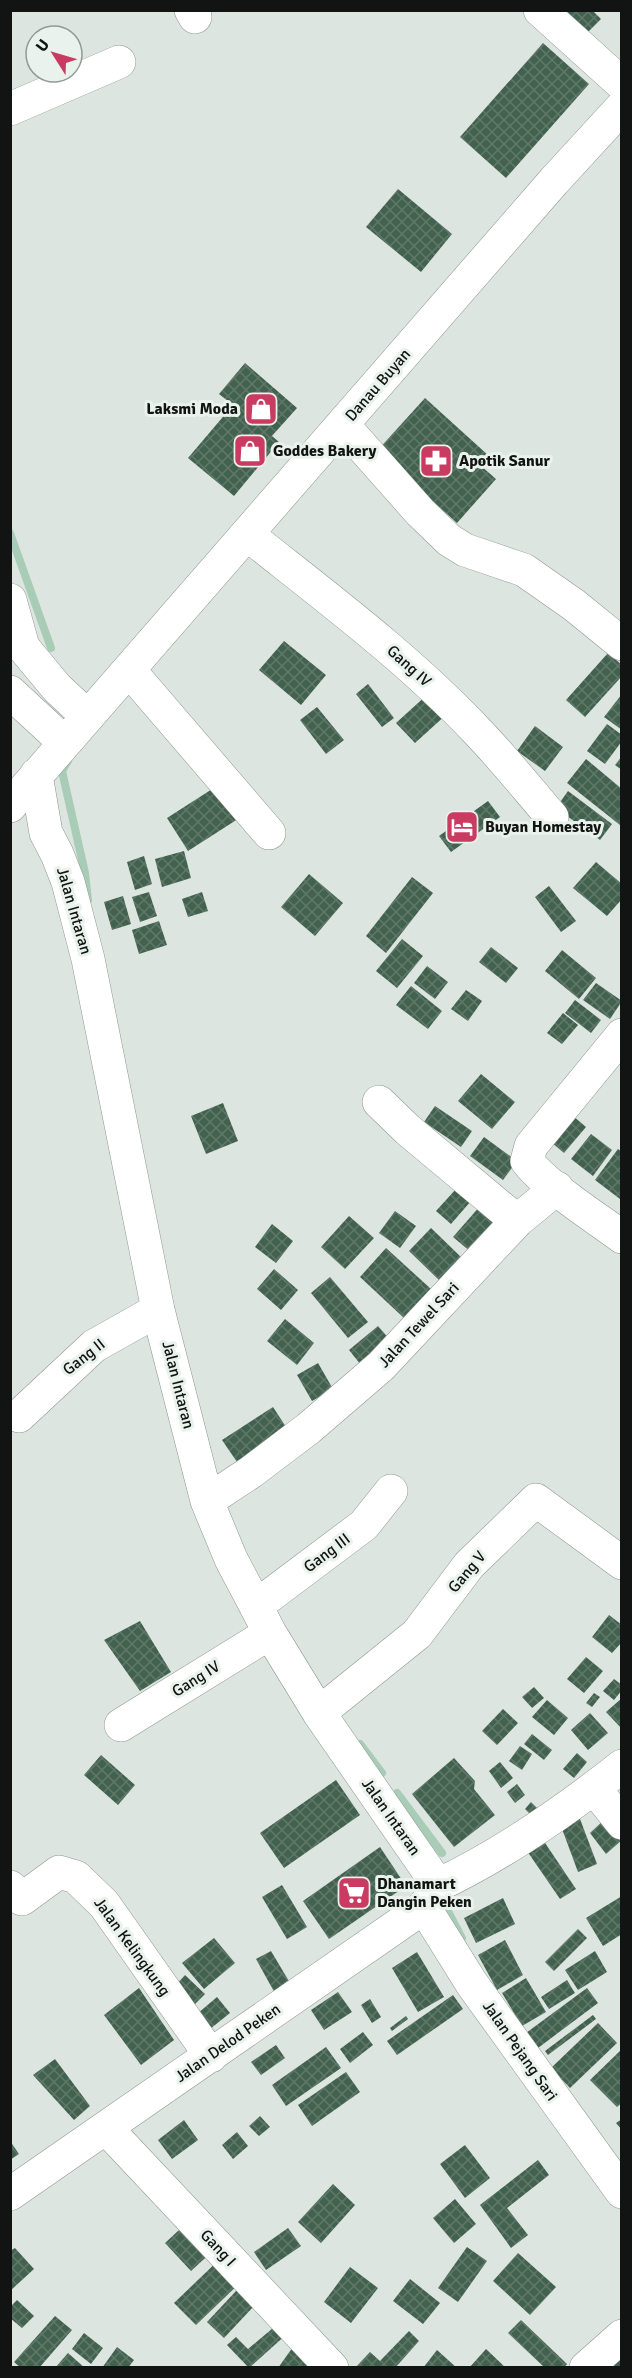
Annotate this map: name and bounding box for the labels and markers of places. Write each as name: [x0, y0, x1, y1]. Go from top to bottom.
shop icon: Laksmi Moda: [243, 391, 279, 427]
place label: Laksmi Moda: [146, 399, 238, 419]
shop icon: Goddes Bakery: [232, 433, 268, 469]
place label: Goddes Bakery: [273, 441, 377, 461]
pharmacy icon: Apotik Sanur: [418, 443, 454, 479]
place label: Apotik Sanur: [459, 451, 550, 471]
hotel icon: Buyan Homestay: [444, 809, 480, 845]
place label: Buyan Homestay: [485, 817, 601, 837]
place label: Dhanamart Dangin Peken: [377, 1874, 472, 1912]
supermarket icon: Dhanamart Dangin Peken: [336, 1875, 372, 1911]

